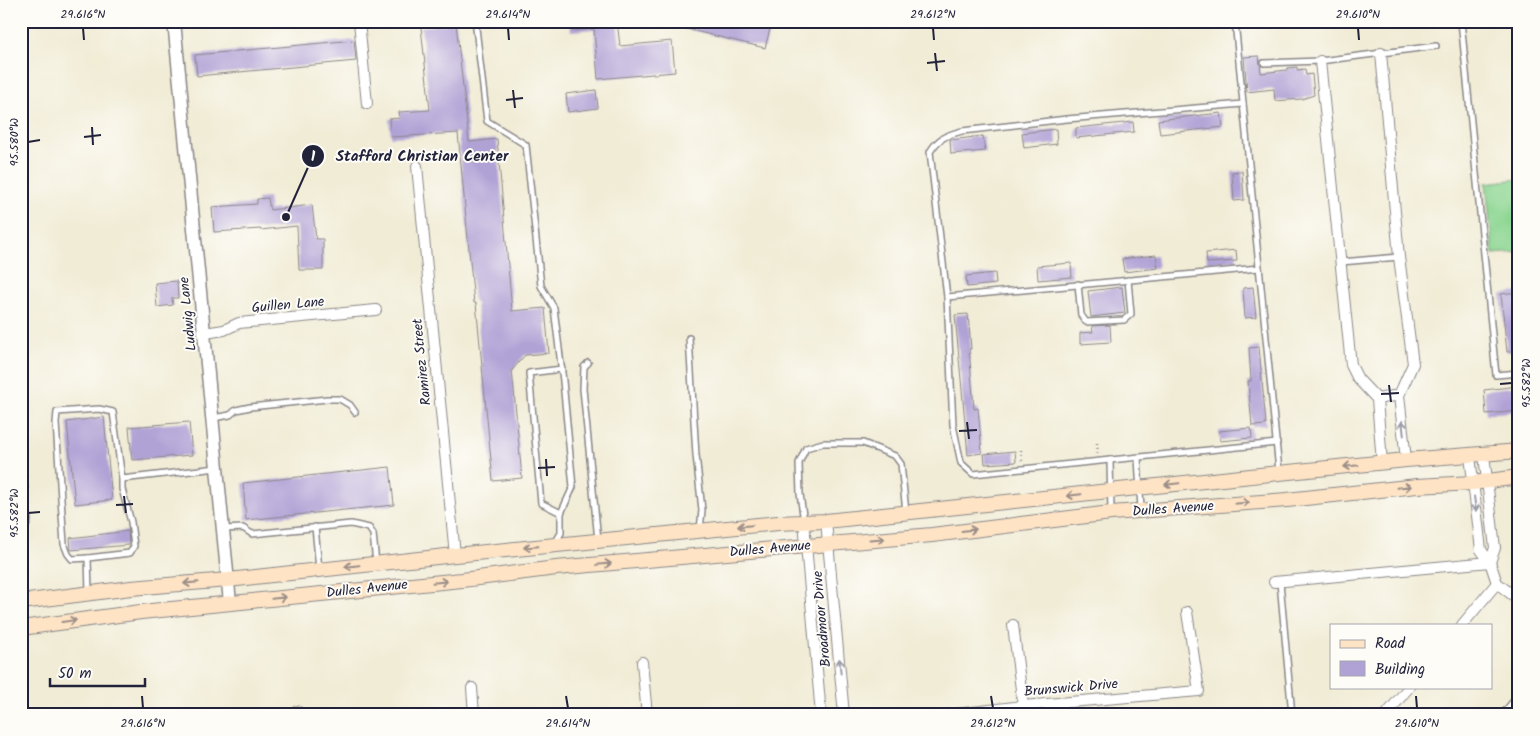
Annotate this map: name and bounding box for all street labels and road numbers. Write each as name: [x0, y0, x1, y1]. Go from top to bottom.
street label: Ludwig Lane: [173, 275, 203, 352]
street label: Guillen Lane: [251, 291, 326, 319]
street label: Ramirez Street: [406, 317, 438, 407]
street label: Dulles Avenue: [1131, 495, 1215, 523]
street label: Dulles Avenue: [728, 534, 812, 564]
street label: Broadmoor Drive: [807, 569, 837, 668]
street label: Dulles Avenue: [325, 574, 409, 604]
street label: Brunswick Drive: [1023, 673, 1120, 703]

